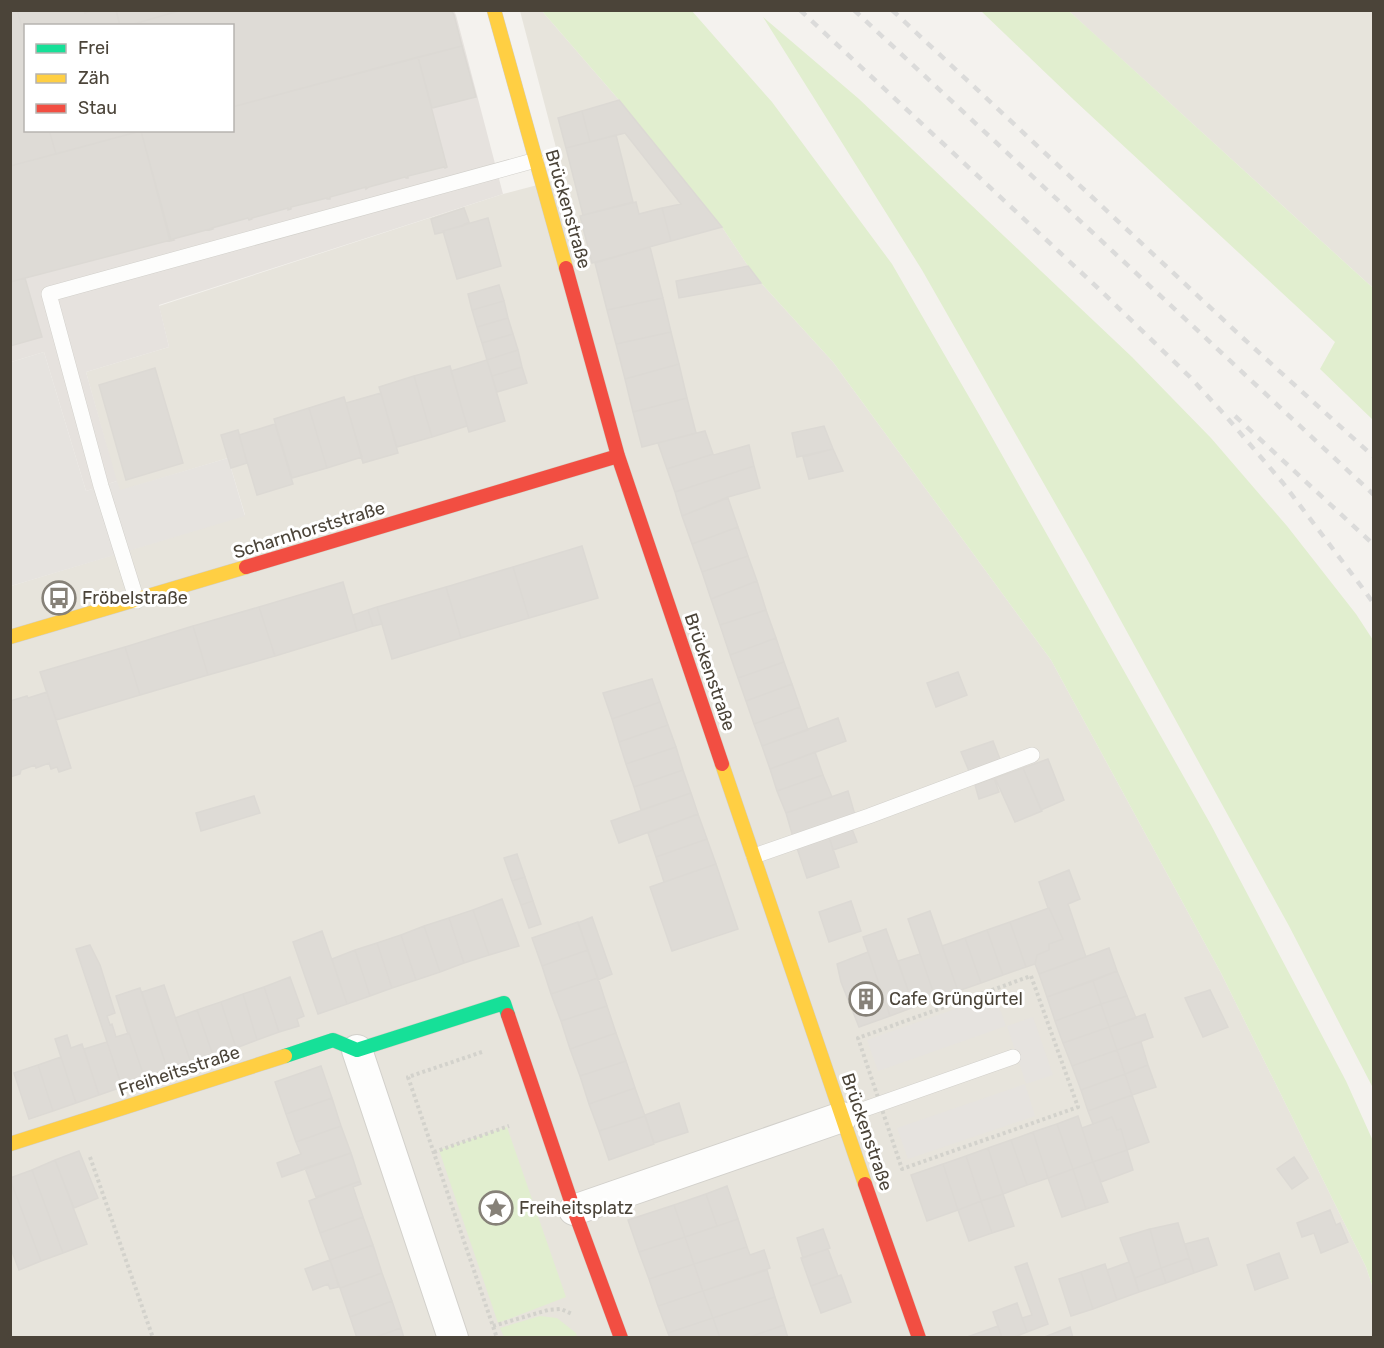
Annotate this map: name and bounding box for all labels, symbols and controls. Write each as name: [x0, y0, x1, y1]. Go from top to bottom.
legend: [24, 24, 234, 132]
text: Frei: [78, 37, 109, 59]
text: Zäh: [78, 67, 110, 89]
text: Stau: [78, 97, 117, 119]
street label: Brückenstraße: [540, 147, 596, 271]
street label: Scharnhorststraße: [230, 496, 388, 564]
bus stop icon: Fröbelstraße: [41, 580, 77, 616]
place label: Fröbelstraße: [82, 587, 188, 609]
street label: Brückenstraße: [680, 610, 740, 734]
building icon: Cafe Grüngürtel: [848, 981, 884, 1017]
place label: Cafe Grüngürtel: [889, 988, 1023, 1010]
street label: Freiheitsstraße: [115, 1041, 243, 1101]
street label: Brückenstraße: [837, 1070, 897, 1194]
place icon: Freiheitsplatz: [478, 1190, 514, 1226]
place label: Freiheitsplatz: [519, 1197, 633, 1219]

